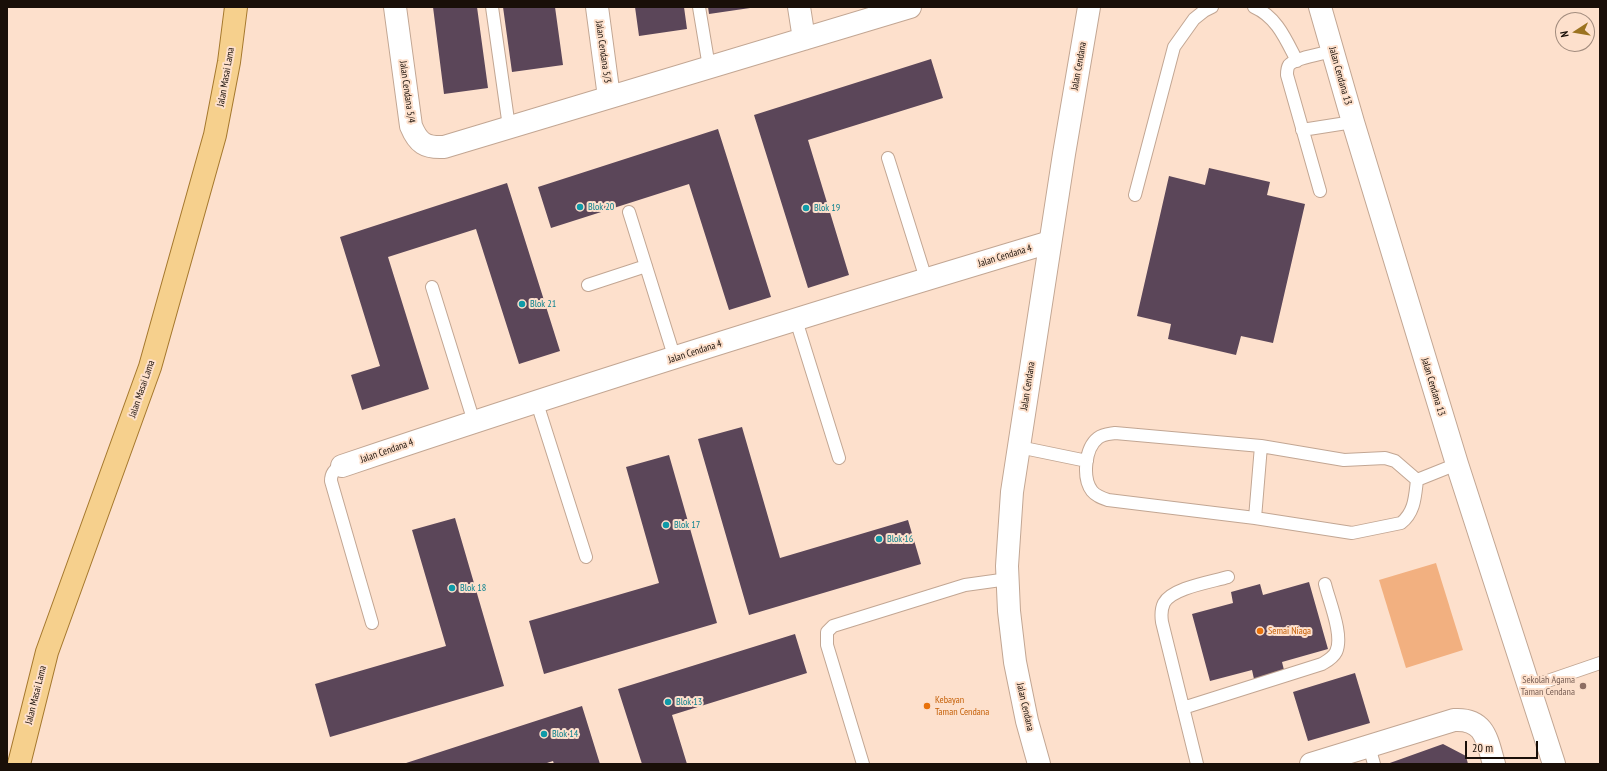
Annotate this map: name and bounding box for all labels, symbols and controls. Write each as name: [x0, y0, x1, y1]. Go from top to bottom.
north arrow: [1555, 12, 1595, 52]
street label: Jalan Cendana 5/3: [593, 20, 613, 84]
text: N: [1557, 30, 1572, 39]
street label: Jalan Cendana: [1069, 41, 1089, 91]
street label: Jalan Cendana 13: [1326, 46, 1354, 106]
street label: Jalan Masai Lama: [215, 47, 237, 107]
street label: Jalan Cendana 5/4: [397, 60, 417, 124]
place label: Blok 20: [588, 201, 614, 213]
marker: Blok 20: [575, 202, 585, 212]
place label: Blok 19: [814, 202, 840, 214]
marker: Blok 19: [801, 203, 811, 213]
street label: Jalan Cendana 4: [977, 242, 1033, 270]
place label: Blok 21: [530, 298, 556, 310]
marker: Blok 21: [517, 299, 527, 309]
street label: Jalan Cendana 4: [667, 338, 723, 366]
street label: Jalan Cendana 13: [1419, 357, 1447, 417]
street label: Jalan Masai Lama: [127, 359, 157, 419]
street label: Jalan Cendana: [1018, 361, 1038, 411]
street label: Jalan Cendana 4: [359, 436, 415, 466]
place label: Blok 17: [674, 519, 700, 531]
marker: Blok 17: [661, 520, 671, 530]
place label: Blok 16: [887, 533, 913, 545]
marker: Blok 16: [874, 534, 884, 544]
place label: Blok 18: [460, 582, 486, 594]
marker: Blok 18: [447, 583, 457, 593]
place label: Semai Niaga: [1268, 625, 1311, 637]
marker: Semai Niaga: [1255, 626, 1265, 636]
street label: Jalan Masai Lama: [23, 665, 49, 725]
place label: Sekolah Agama Taman Cendana: [1521, 674, 1575, 698]
marker: Sekolah Agama Taman Cendana: [1578, 681, 1588, 691]
street label: Jalan Cendana: [1014, 682, 1036, 732]
place label: Kebayan Taman Cendana: [935, 694, 989, 718]
place label: Blok 13: [676, 696, 702, 708]
marker: Blok 13: [663, 697, 673, 707]
marker: Kebayan Taman Cendana: [922, 701, 932, 711]
place label: Blok 14: [552, 728, 578, 740]
marker: Blok 14: [539, 729, 549, 739]
scale bar: [1467, 733, 1540, 759]
text: 20 m: [1472, 740, 1493, 755]

